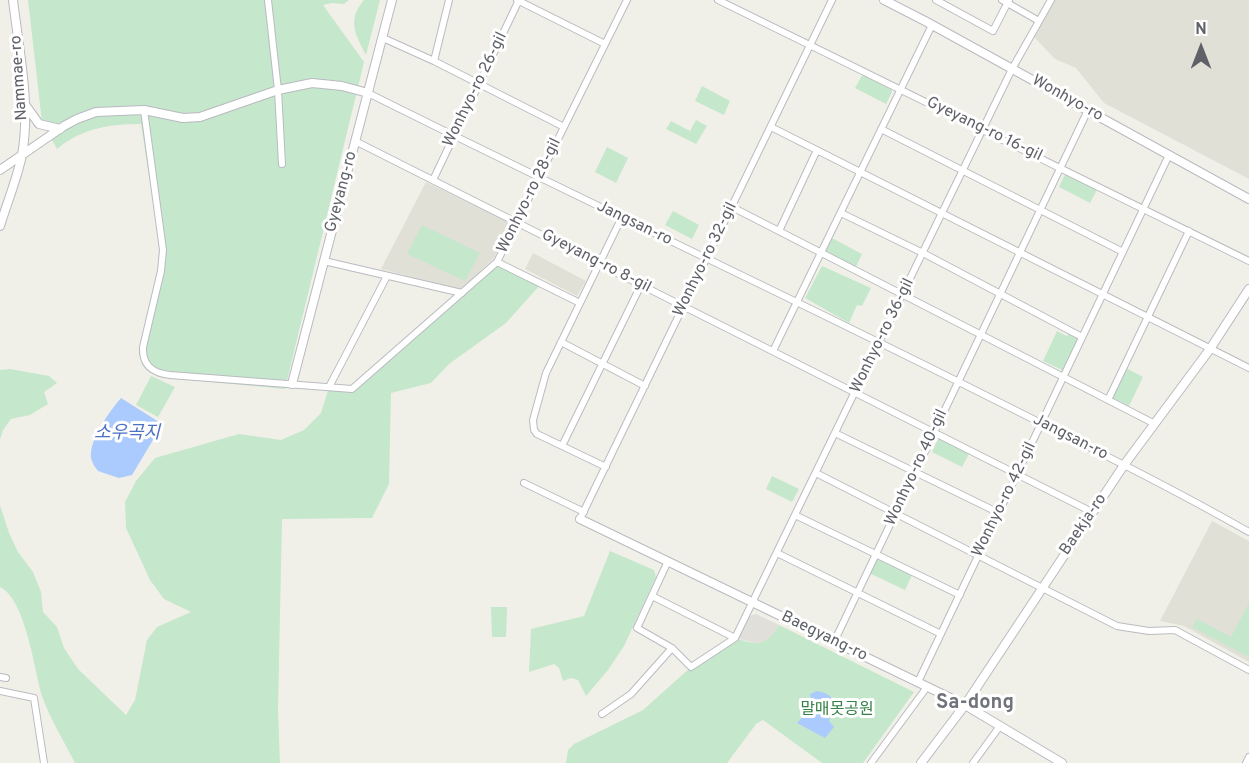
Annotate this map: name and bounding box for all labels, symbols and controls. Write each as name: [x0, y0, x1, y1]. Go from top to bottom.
north arrow: [1171, 18, 1231, 78]
text: N: [1195, 20, 1207, 40]
street label: Wonhyo-ro 26-gil: [440, 29, 512, 151]
street label: Nammae-ro: [7, 35, 33, 121]
street label: Wonhyo-ro: [1028, 72, 1106, 126]
street label: Gyeyang-ro 16-gil: [923, 94, 1045, 166]
street label: Wonhyo-ro 28-gil: [494, 135, 566, 257]
street label: Gyeyang-ro: [322, 149, 362, 235]
street label: Jangsan-ro: [593, 197, 675, 251]
street label: Wonhyo-ro 32-gil: [670, 200, 742, 320]
street label: Gyeyang-ro 8-gil: [538, 226, 654, 298]
street label: Wonhyo-ro 36-gil: [847, 276, 919, 396]
street label: Wonhyo-ro 40-gil: [882, 407, 952, 529]
street label: Jangsan-ro: [1029, 411, 1111, 465]
water label: 소우곡지: [94, 423, 160, 445]
street label: Wonhyo-ro 42-gil: [969, 439, 1041, 561]
street label: Baekja-ro: [1056, 491, 1112, 559]
street label: Baegyang-ro: [778, 608, 870, 666]
district label: Sa-dong: [936, 692, 1014, 716]
park label: 말매못공원: [800, 701, 874, 721]

